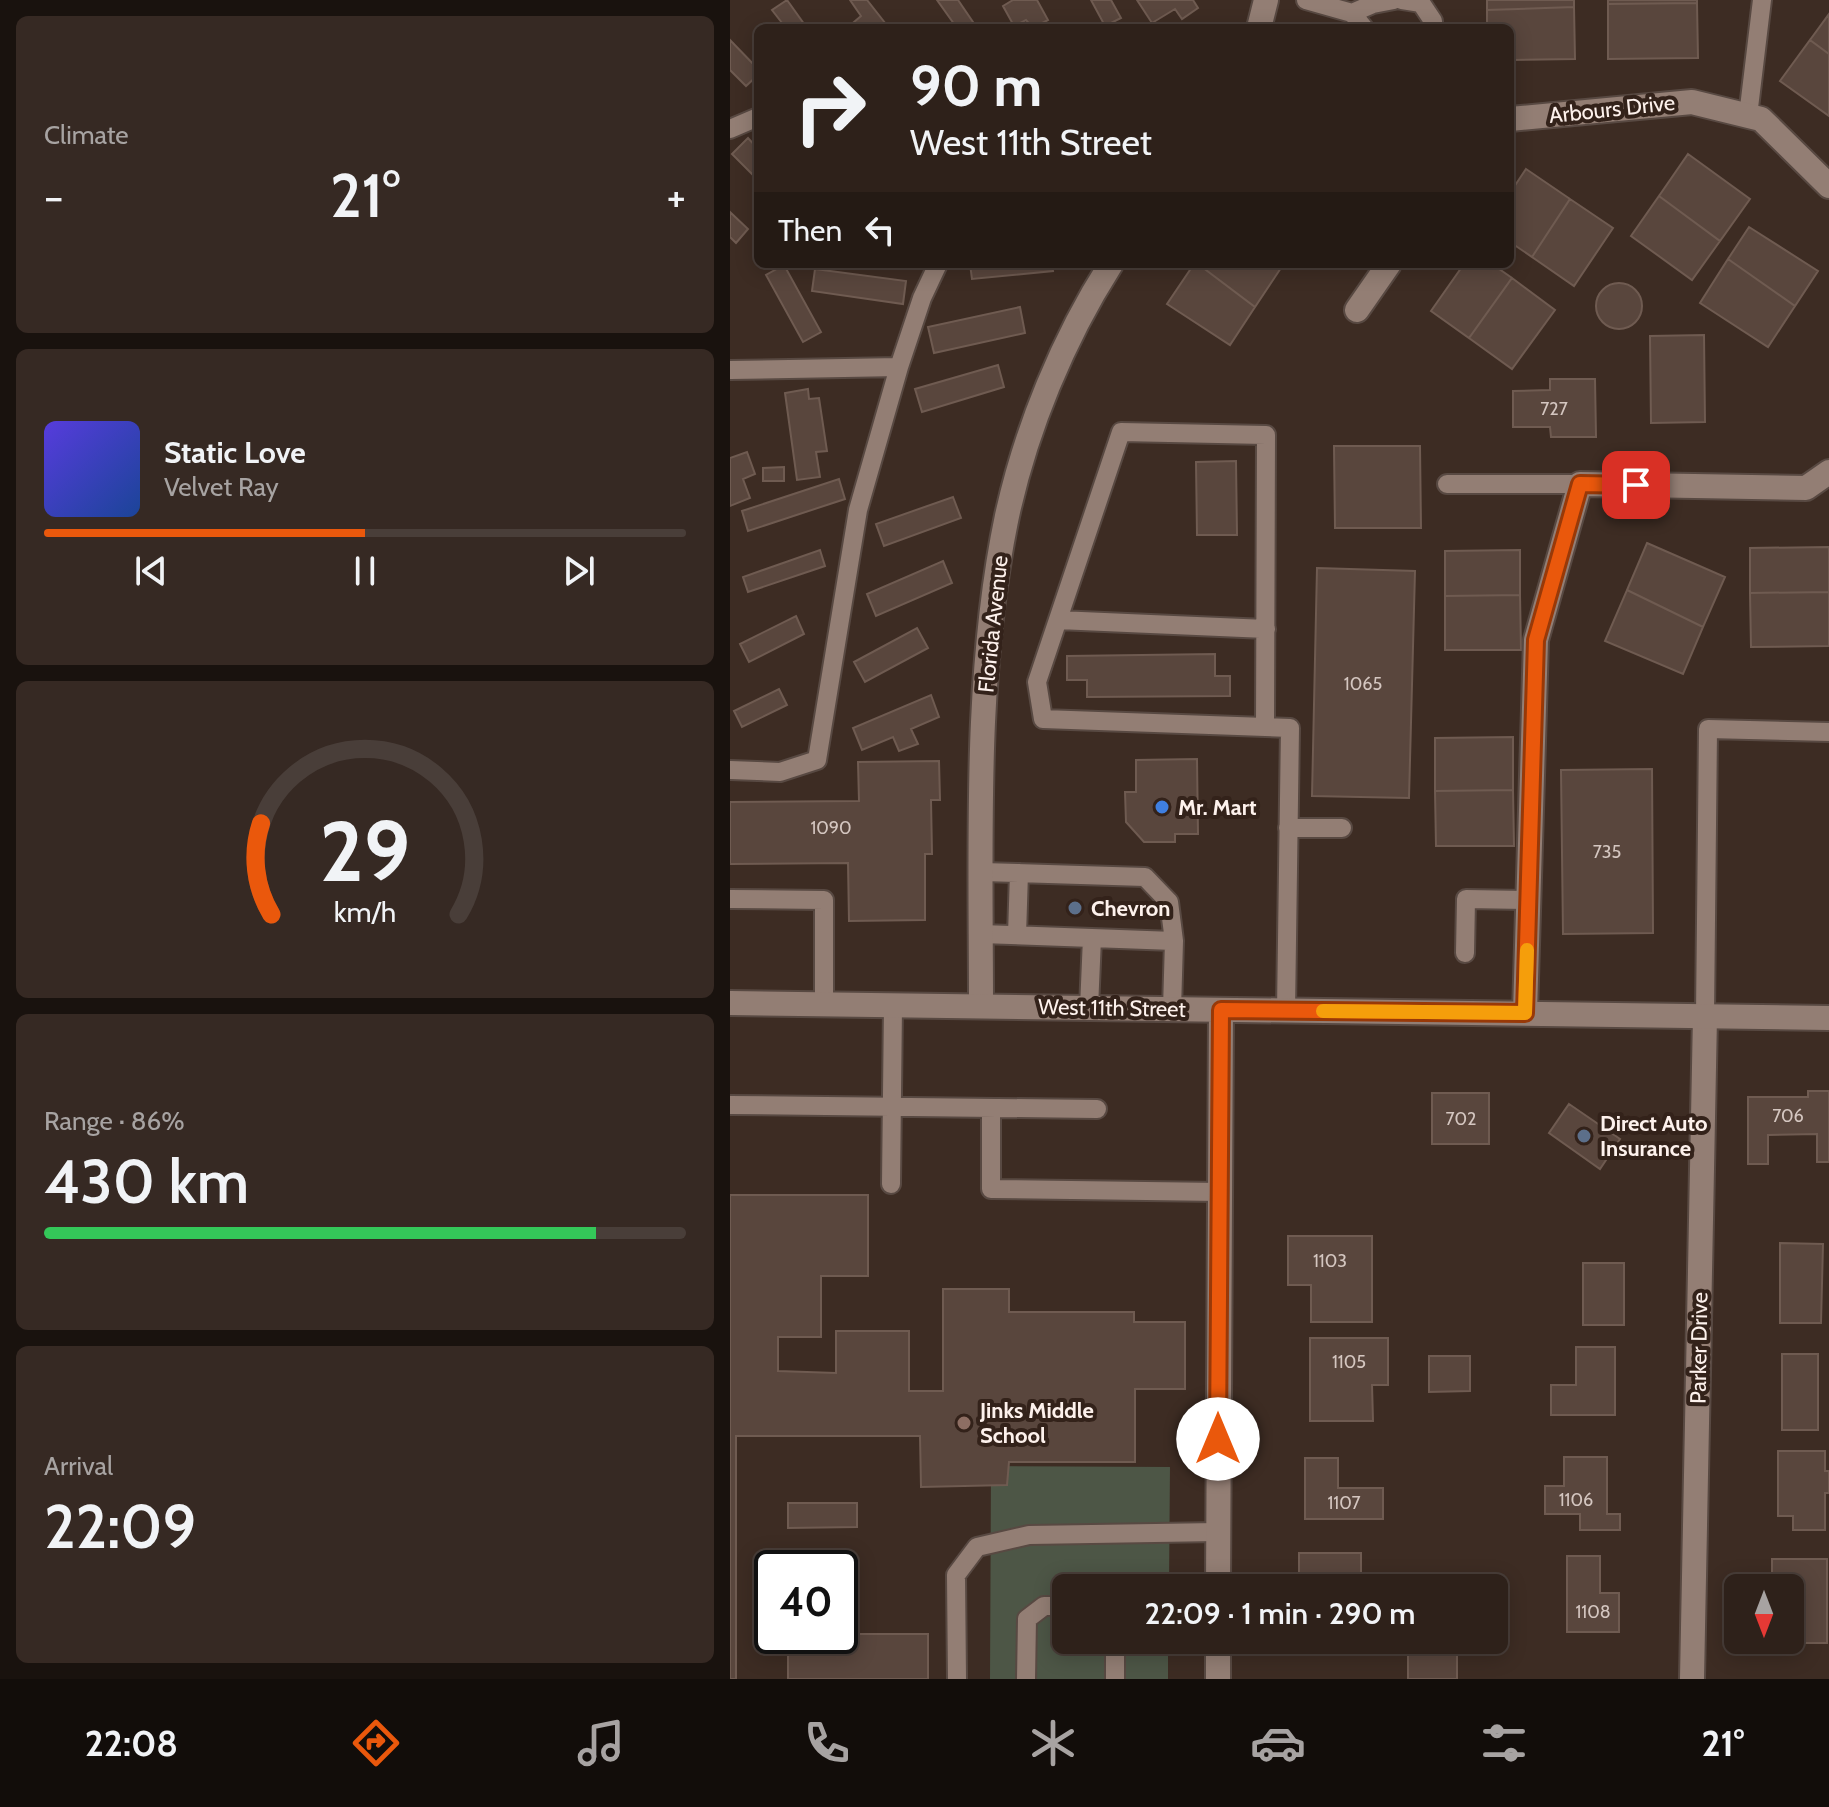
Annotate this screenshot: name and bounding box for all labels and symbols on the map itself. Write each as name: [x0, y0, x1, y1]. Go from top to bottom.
street label: Arbours Drive: [1548, 89, 1676, 129]
house number: 727: [1540, 398, 1568, 420]
pin: [1602, 451, 1670, 519]
street label: Florida Avenue: [972, 554, 1014, 694]
house number: 1065: [1344, 673, 1382, 695]
place label: Mr. Mart: [1178, 794, 1257, 821]
marker: Mr. Mart: [1153, 798, 1171, 816]
house number: 1090: [810, 817, 852, 839]
house number: 735: [1593, 841, 1621, 863]
place label: Chevron: [1091, 895, 1170, 922]
marker: Chevron: [1066, 899, 1084, 917]
street label: West 11th Street: [1038, 993, 1187, 1023]
house number: 706: [1772, 1105, 1804, 1127]
house number: 702: [1446, 1108, 1476, 1130]
place label: Direct Auto Insurance: [1600, 1110, 1708, 1162]
marker: Direct Auto Insurance: [1575, 1127, 1593, 1145]
house number: 1103: [1313, 1250, 1347, 1272]
street label: Parker Drive: [1685, 1292, 1713, 1404]
house number: 1105: [1332, 1351, 1366, 1373]
place label: Jinks Middle School: [979, 1397, 1094, 1449]
position arrow: [1176, 1397, 1260, 1481]
marker: Jinks Middle School: [955, 1414, 973, 1432]
house number: 1106: [1559, 1489, 1593, 1511]
house number: 1107: [1327, 1492, 1361, 1514]
speed limit sign: 40: [754, 1550, 858, 1654]
north arrow: [1724, 1574, 1804, 1654]
house number: 1108: [1575, 1601, 1611, 1623]

